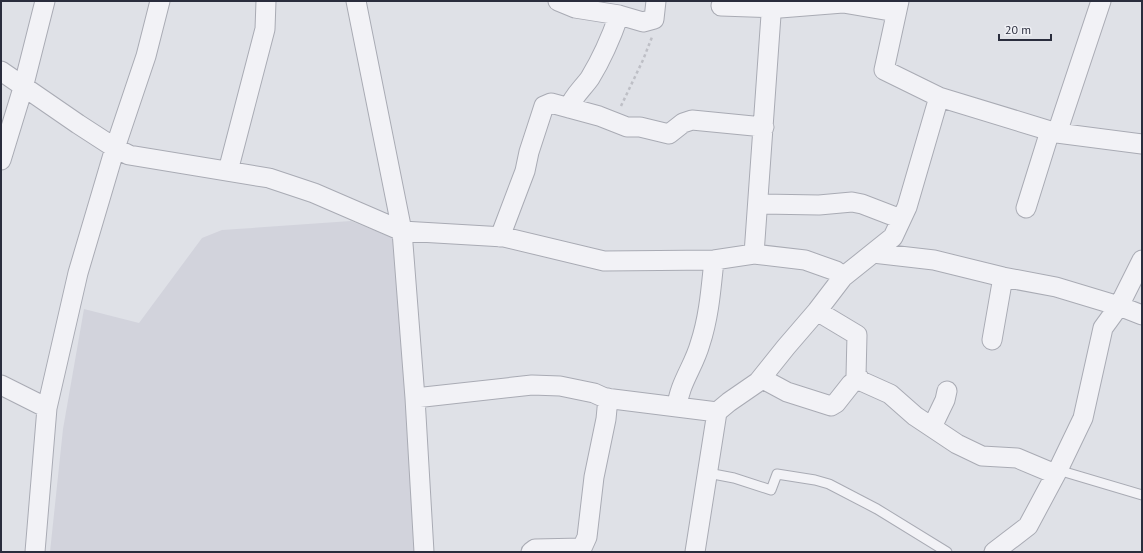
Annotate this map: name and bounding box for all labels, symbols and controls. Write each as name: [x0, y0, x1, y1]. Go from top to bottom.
scale bar: [999, 16, 1051, 42]
text: 20 m: [1005, 22, 1031, 37]

